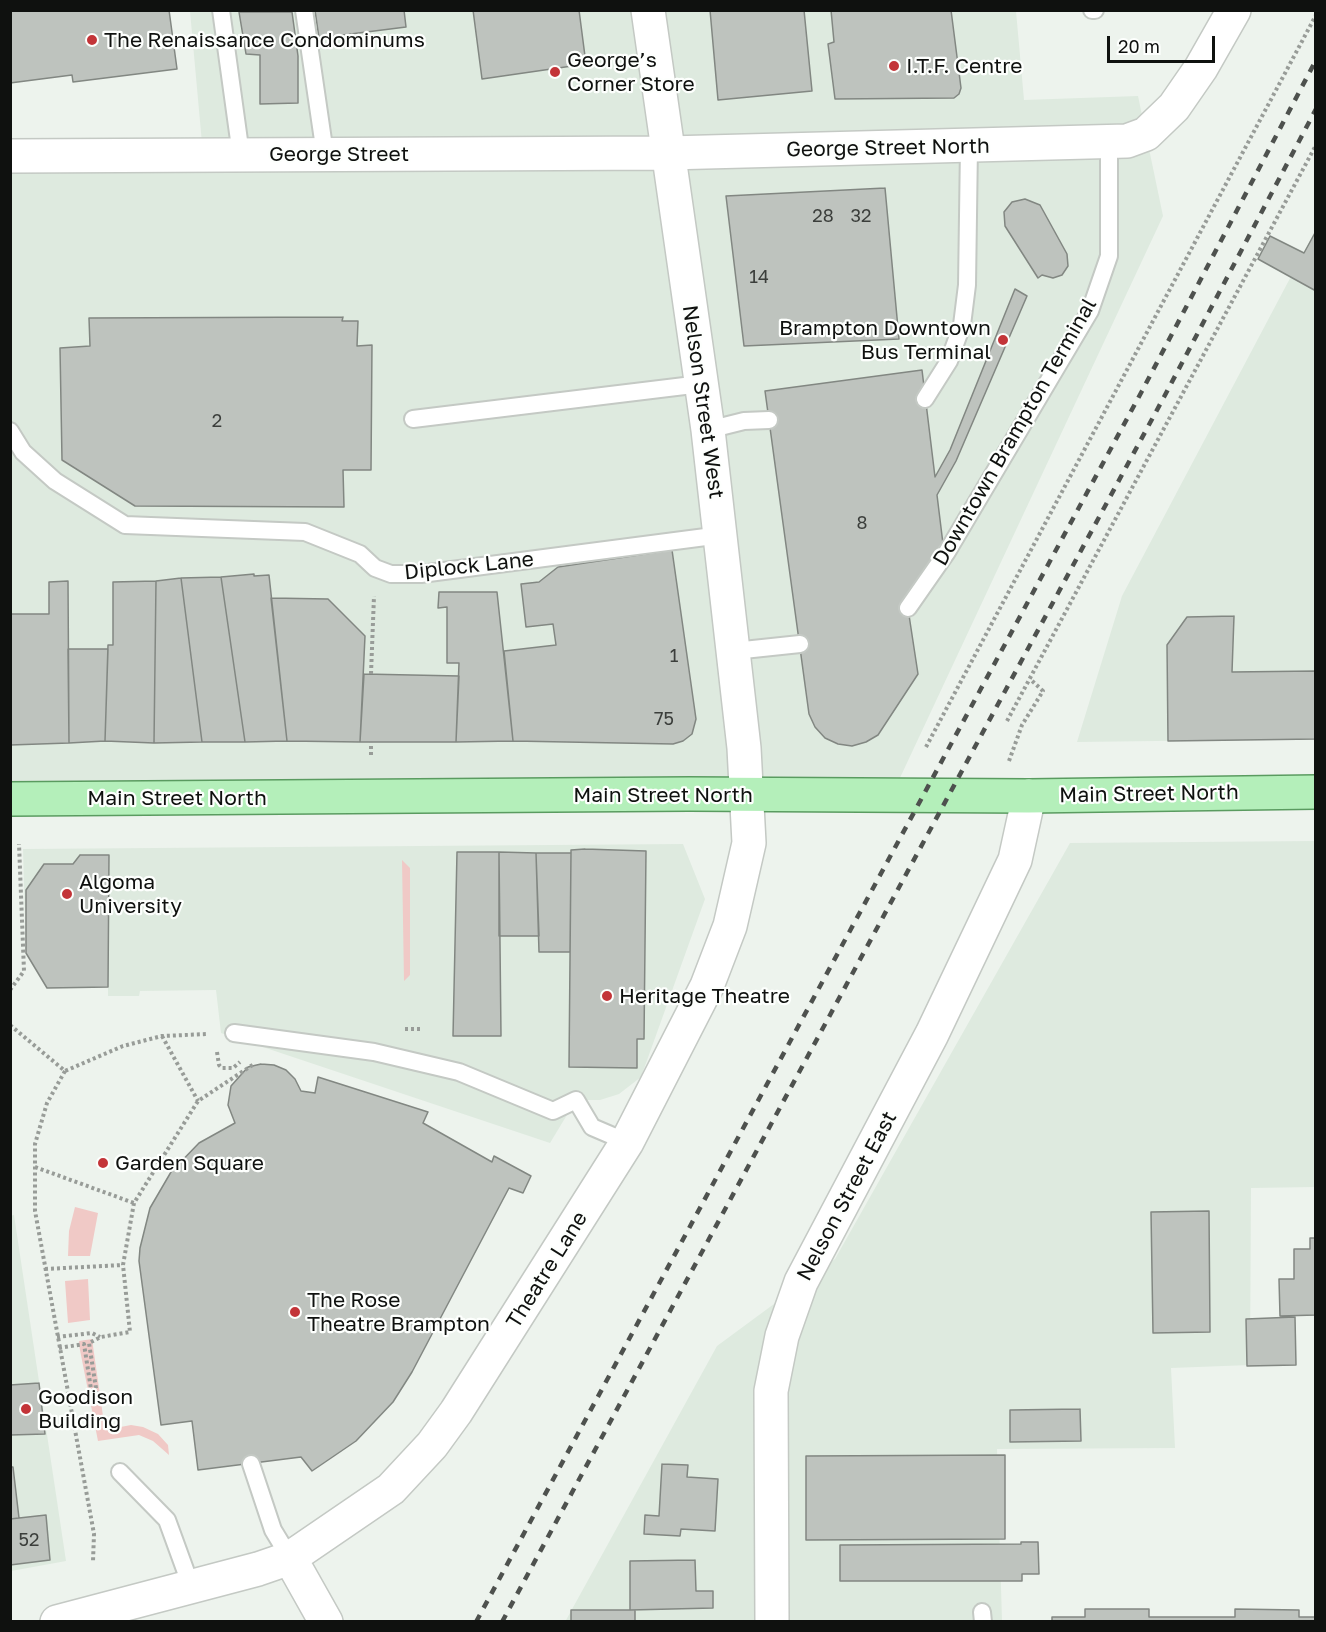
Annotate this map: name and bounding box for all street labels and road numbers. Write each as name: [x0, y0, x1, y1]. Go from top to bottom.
street label: George Street North: [786, 134, 990, 162]
street label: George Street: [269, 141, 409, 167]
street label: Downtown Brampton Terminal: [928, 294, 1102, 570]
street label: Nelson Street West: [677, 304, 729, 500]
street label: Diplock Lane: [403, 547, 535, 585]
street label: Main Street North: [1059, 780, 1239, 808]
street label: Main Street North: [573, 782, 753, 808]
street label: Main Street North: [87, 785, 267, 811]
street label: Nelson Street East: [792, 1107, 902, 1285]
street label: Theatre Lane: [501, 1207, 593, 1333]

